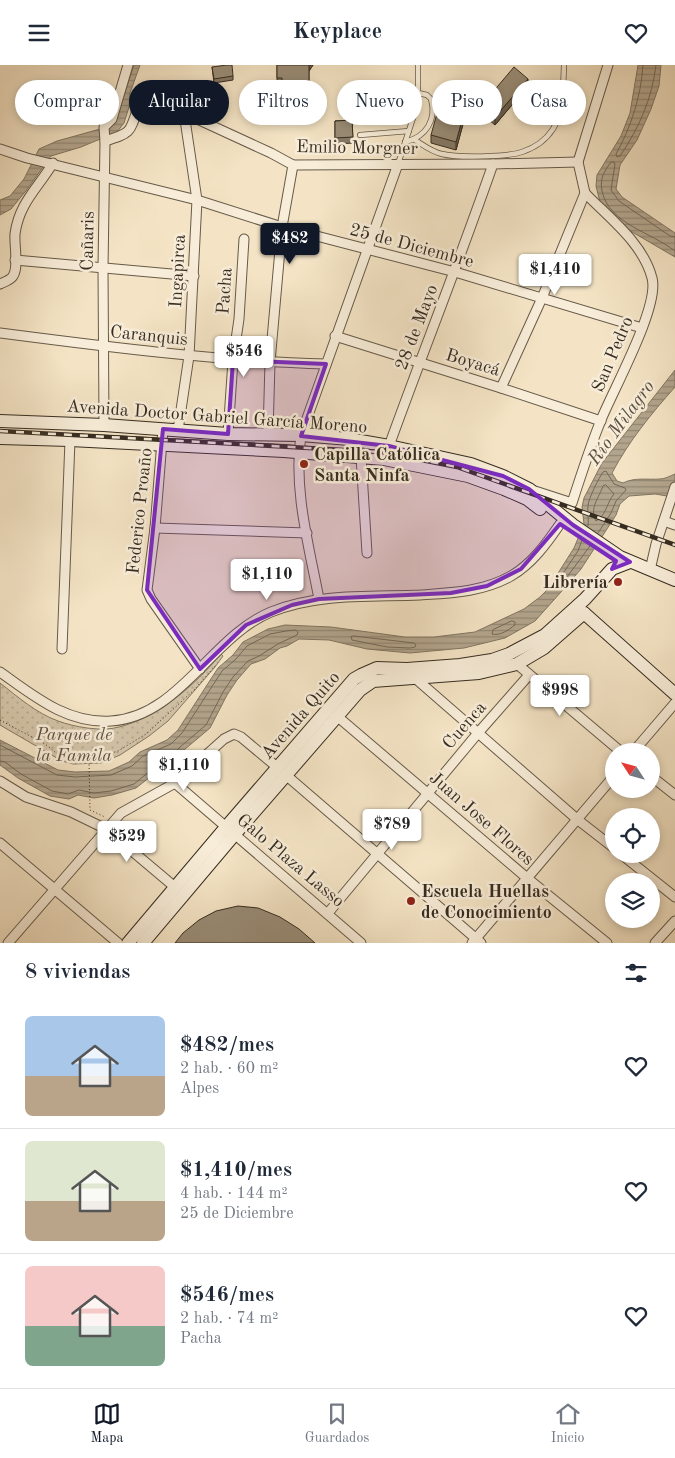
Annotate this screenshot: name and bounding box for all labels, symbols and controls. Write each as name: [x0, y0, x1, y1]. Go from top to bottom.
icon: menu: [25, 19, 53, 47]
icon: heart: [622, 19, 650, 47]
text: Keyplace: [293, 21, 382, 43]
chip: Comprar: [15, 80, 119, 125]
chip: Alquilar: [129, 80, 229, 125]
chip: Filtros: [239, 80, 327, 125]
chip: Nuevo: [337, 80, 422, 125]
chip: Piso: [432, 80, 502, 125]
chip: Casa: [512, 80, 586, 125]
street label: Emilio Morgner: [296, 138, 419, 158]
street label: Cañaris: [78, 211, 98, 271]
street label: 25 de Diciembre: [348, 221, 476, 271]
pin: $482: [260, 223, 320, 265]
text: $482: [271, 231, 309, 247]
street label: Ingapirca: [167, 234, 189, 308]
pin: $1,410: [514, 253, 596, 296]
text: $1,410: [530, 262, 580, 278]
street label: Pacha: [214, 267, 236, 315]
street label: 28 de Mayo: [392, 282, 441, 373]
street label: San Pedro: [589, 314, 637, 395]
street label: Caranquis: [109, 323, 189, 349]
pin: $546: [214, 335, 274, 378]
text: $546: [225, 344, 263, 360]
street label: Boyacá: [443, 346, 502, 380]
water label: Río Milagro: [585, 378, 659, 470]
street label: Avenida Doctor Gabriel García Moreno: [66, 397, 368, 437]
place label: Capilla Católica Santa Ninfa: [314, 446, 441, 485]
street label: Federico Proaño: [124, 447, 156, 575]
marker: Capilla Católica Santa Ninfa: [298, 458, 310, 470]
pin: $1,110: [226, 559, 308, 601]
text: $1,110: [242, 567, 292, 583]
place label: Librería: [543, 574, 608, 592]
marker: Librería: [612, 576, 624, 588]
street label: Avenida Quito: [258, 668, 344, 763]
pin: $998: [530, 675, 590, 717]
text: $998: [541, 683, 579, 699]
street label: Cuenca: [439, 698, 490, 753]
park label: Parque de la Famila: [35, 726, 112, 765]
north arrow: [605, 743, 660, 797]
map controls: [605, 743, 660, 928]
pin: $1,110: [143, 749, 225, 792]
text: $1,110: [159, 758, 209, 774]
street label: Juan Jose Flores: [426, 769, 537, 869]
button: locate: [605, 808, 660, 863]
pin: $789: [362, 809, 422, 851]
street label: Galo Plaza Lasso: [233, 811, 348, 911]
text: $789: [373, 817, 411, 833]
pin: $529: [97, 821, 157, 863]
text: $529: [108, 829, 146, 845]
button: layers: [605, 873, 660, 928]
place label: Escuela Huellas de Conocimiento: [421, 883, 552, 922]
marker: Escuela Huellas de Conocimiento: [405, 895, 417, 907]
icon: filters: [622, 959, 650, 987]
text: 8 viviendas: [25, 962, 130, 983]
text: $482/mes: [180, 1035, 274, 1056]
icon: home: [65, 1036, 125, 1096]
icon: heart: [622, 1052, 650, 1080]
text: 2 hab. · 60 m²: [180, 1061, 278, 1077]
text: Alpes: [180, 1081, 219, 1097]
text: $1,410/mes: [180, 1160, 292, 1181]
icon: home: [65, 1161, 125, 1221]
icon: heart: [622, 1177, 650, 1205]
text: 4 hab. · 144 m²: [180, 1186, 288, 1202]
text: 25 de Diciembre: [180, 1206, 294, 1222]
text: $546/mes: [180, 1285, 274, 1306]
icon: home: [65, 1286, 125, 1346]
icon: heart: [622, 1302, 650, 1330]
text: 2 hab. · 74 m²: [180, 1311, 278, 1327]
text: Pacha: [180, 1331, 222, 1347]
tab: Mapa: [91, 1400, 123, 1447]
tab: Guardados: [305, 1400, 369, 1447]
tab: Inicio: [551, 1400, 584, 1447]

